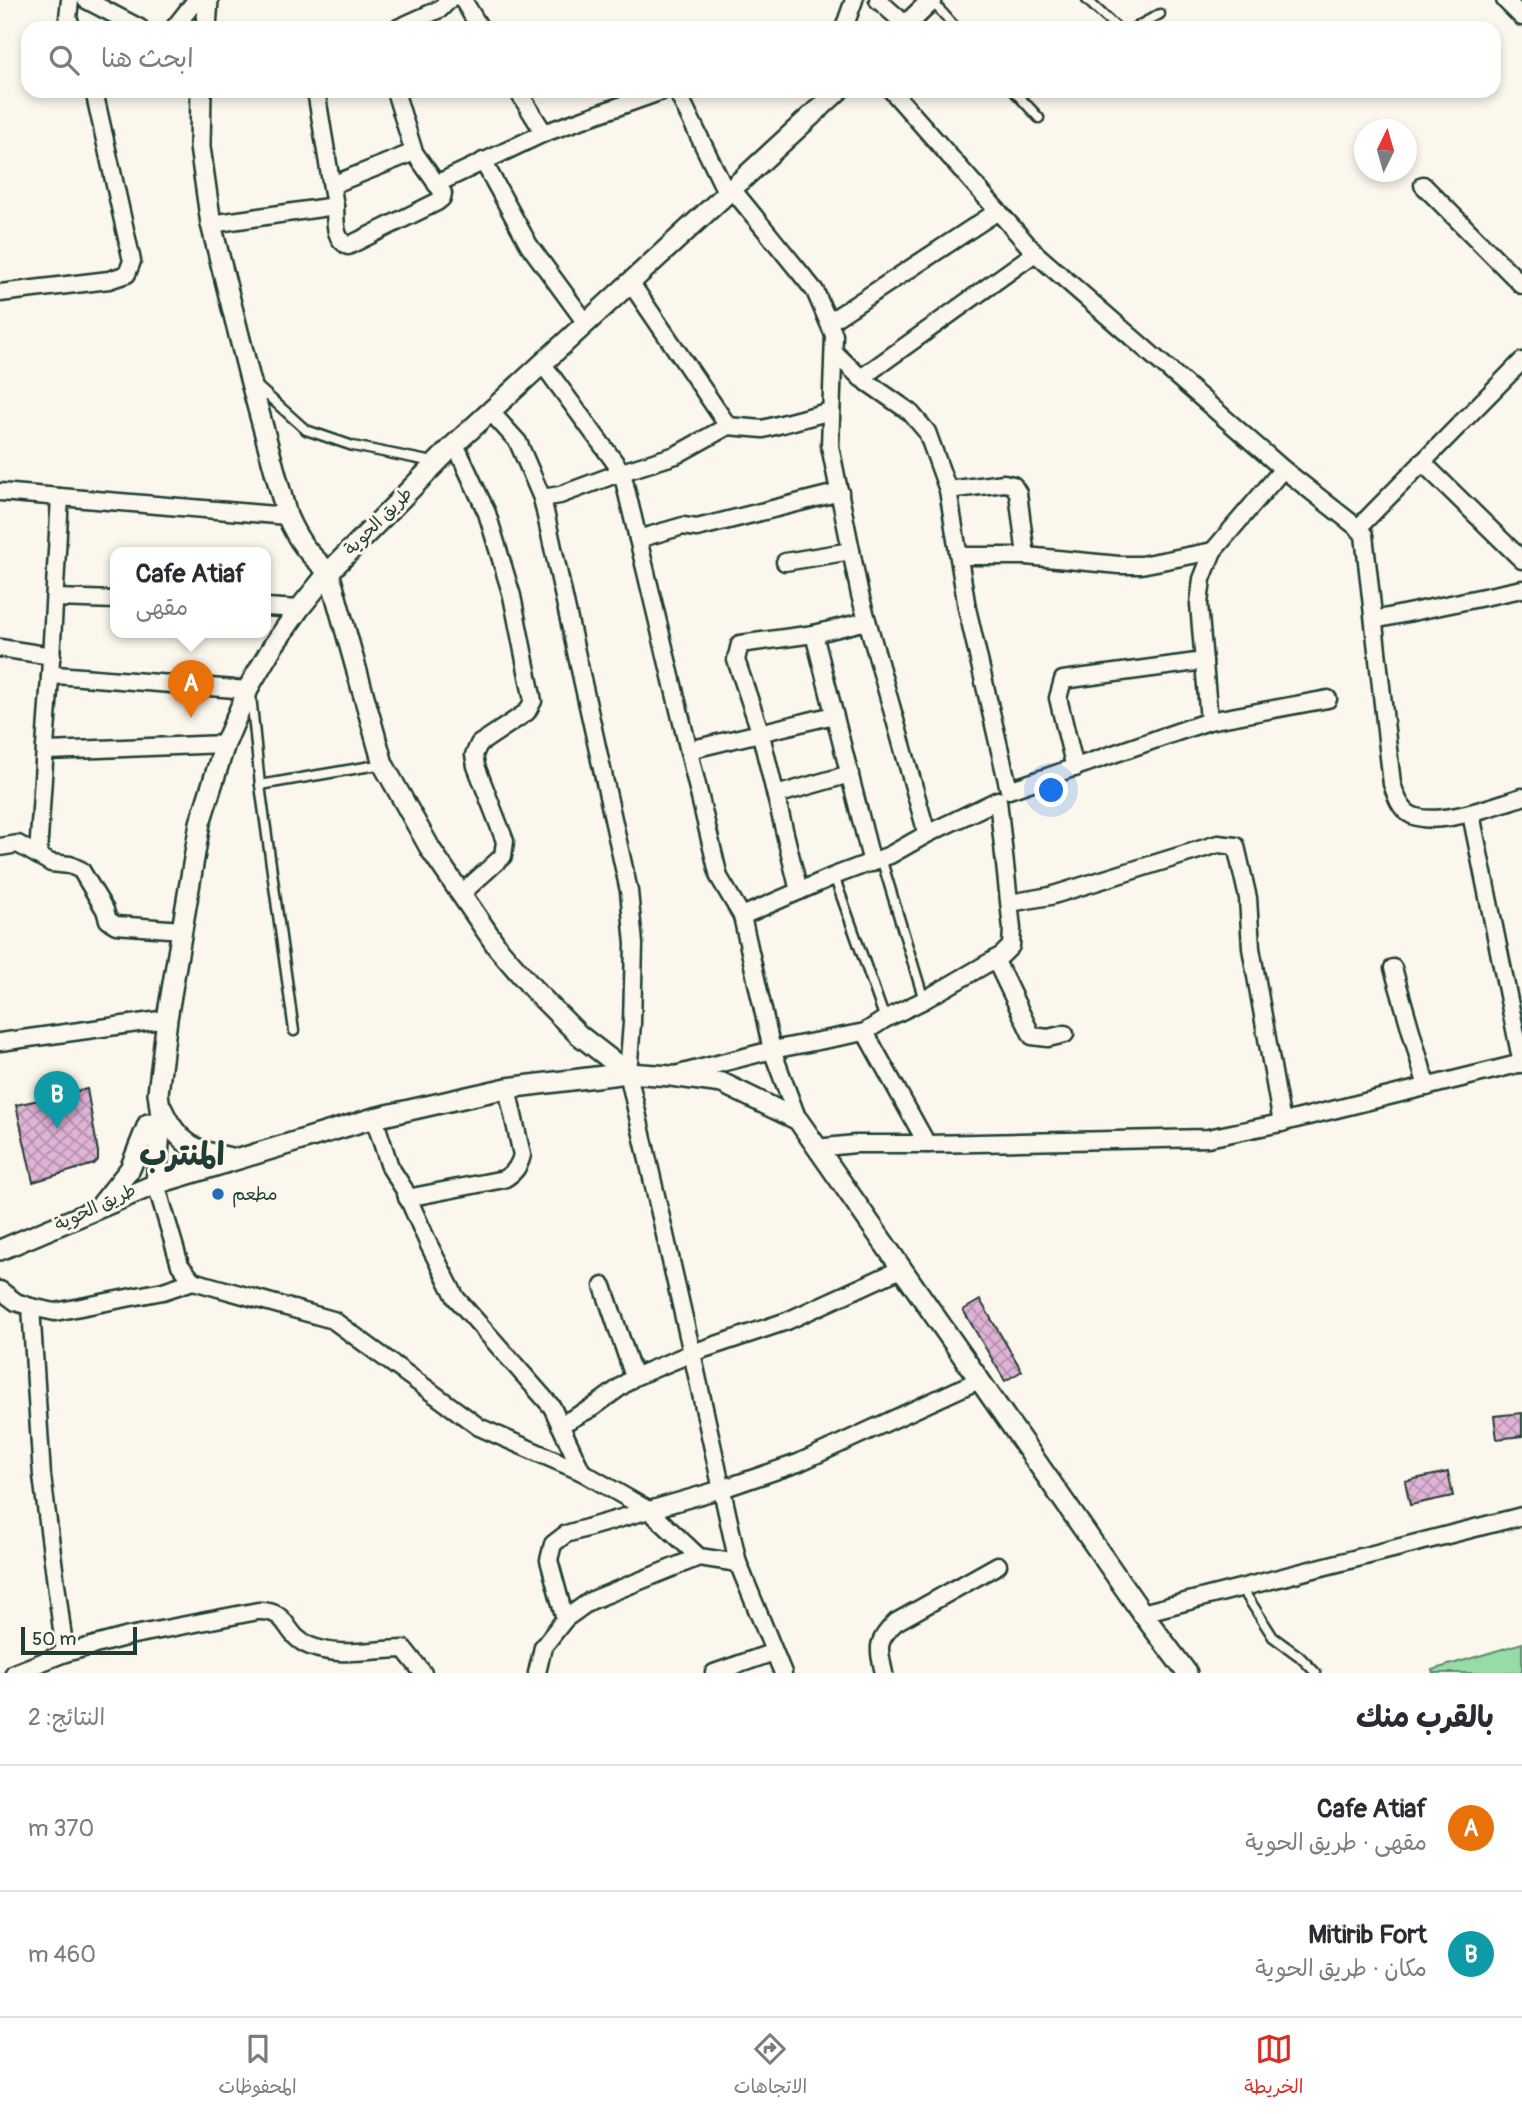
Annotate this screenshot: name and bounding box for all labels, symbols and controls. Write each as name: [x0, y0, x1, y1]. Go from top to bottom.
search box: [21, 21, 1501, 98]
icon: search: [45, 41, 83, 79]
text: ابحث هنا: [101, 43, 194, 75]
north arrow: [1354, 119, 1417, 182]
street label: طريق الحوية: [339, 482, 417, 560]
popup: [110, 547, 271, 638]
text: Cafe Atiaf: [135, 558, 246, 590]
text: مقهى: [135, 593, 188, 622]
pin: A: [168, 660, 214, 718]
your location: [1034, 773, 1068, 807]
pin: B: [34, 1071, 80, 1129]
district label: المنترب: [139, 1135, 225, 1175]
street label: طريق الحوية: [51, 1179, 140, 1236]
place label: مطعم: [232, 1183, 278, 1208]
marker: مطعم: [210, 1186, 226, 1202]
scale bar: [21, 1624, 136, 1656]
text: 50 m: [32, 1627, 76, 1651]
text: بالقرب منك: [1356, 1699, 1494, 1736]
text: النتائج: 2: [28, 1703, 105, 1732]
text: Cafe Atiaf: [1317, 1793, 1427, 1825]
text: 370 m: [28, 1814, 94, 1843]
text: A: [1464, 1814, 1478, 1843]
text: مقهى · طريق الحوية: [1245, 1828, 1427, 1857]
text: Mitirib Fort: [1308, 1919, 1427, 1951]
text: 460 m: [28, 1940, 96, 1969]
text: B: [1464, 1940, 1478, 1969]
text: مكان · طريق الحوية: [1255, 1954, 1427, 1983]
tab: المحفوظات: [219, 2030, 297, 2103]
tab: الاتجاهات: [734, 2030, 807, 2103]
tab: الخريطة: [1244, 2030, 1303, 2103]

